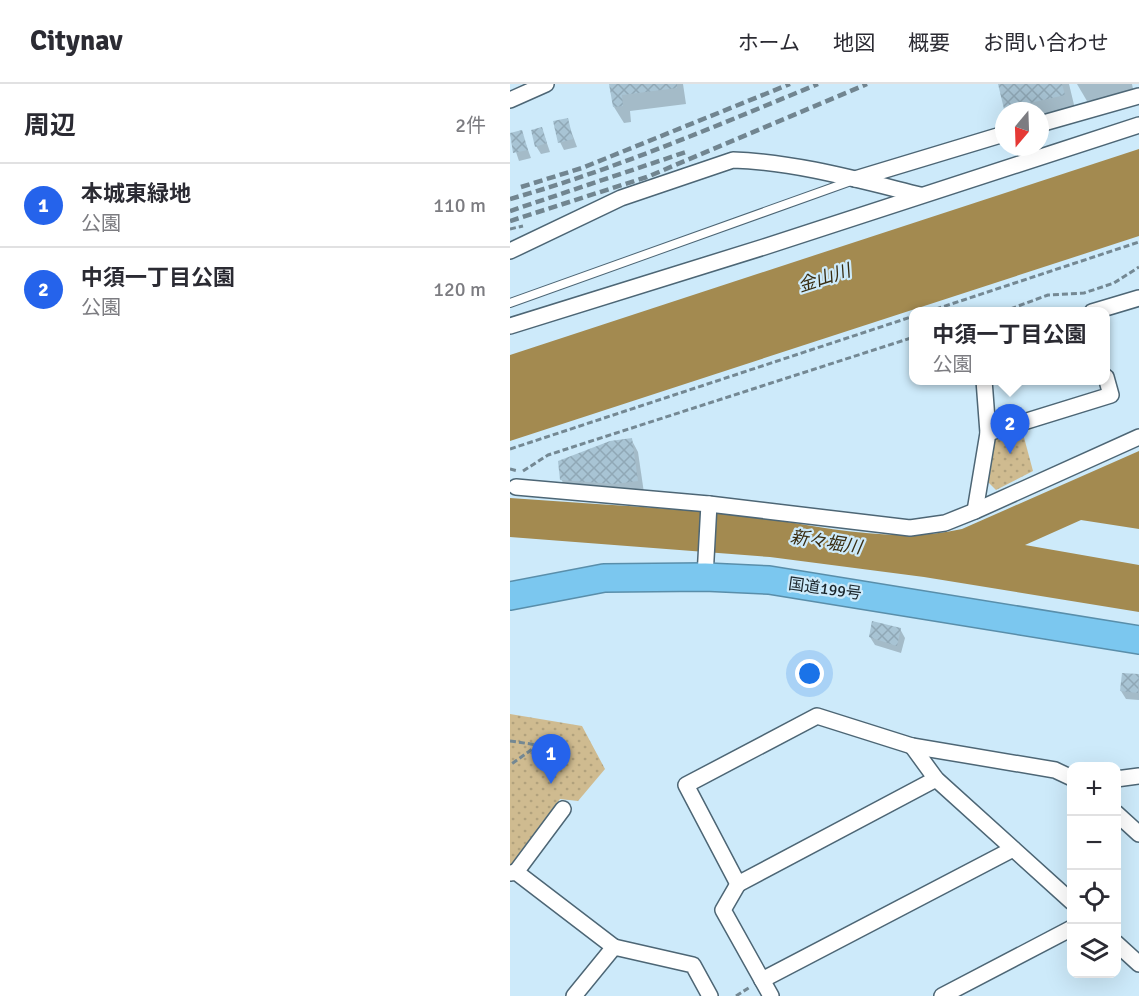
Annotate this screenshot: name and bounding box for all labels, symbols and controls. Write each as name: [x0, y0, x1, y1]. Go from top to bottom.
text: Citynav: [30, 24, 123, 58]
text: ホーム: [738, 30, 800, 56]
text: 地図: [833, 30, 875, 56]
text: 概要: [908, 30, 950, 56]
text: お問い合わせ: [983, 30, 1109, 56]
north arrow: [995, 102, 1049, 156]
text: 周辺: [24, 110, 76, 142]
text: 2件: [455, 113, 486, 138]
text: 本城東緑地: [81, 180, 191, 207]
text: 1: [38, 193, 49, 218]
text: 110 m: [433, 193, 486, 218]
text: 公園: [81, 211, 121, 236]
water label: 金山川: [795, 259, 855, 297]
text: 中須一丁目公園: [81, 264, 235, 291]
text: 2: [38, 277, 49, 302]
text: 120 m: [433, 277, 486, 302]
text: 公園: [81, 295, 121, 320]
popup: [909, 307, 1110, 385]
text: 中須一丁目公園: [932, 321, 1087, 348]
text: 公園: [932, 352, 972, 377]
pin: 2: [990, 404, 1030, 454]
water label: 新々堀川: [789, 526, 865, 559]
street label: 国道199号: [787, 574, 863, 604]
your location: [795, 659, 824, 688]
pin: 1: [532, 734, 570, 784]
map controls: [1067, 762, 1121, 978]
button: +: [1067, 762, 1121, 816]
button: −: [1067, 816, 1121, 870]
button: locate: [1067, 870, 1121, 924]
button: layers: [1067, 924, 1121, 978]

